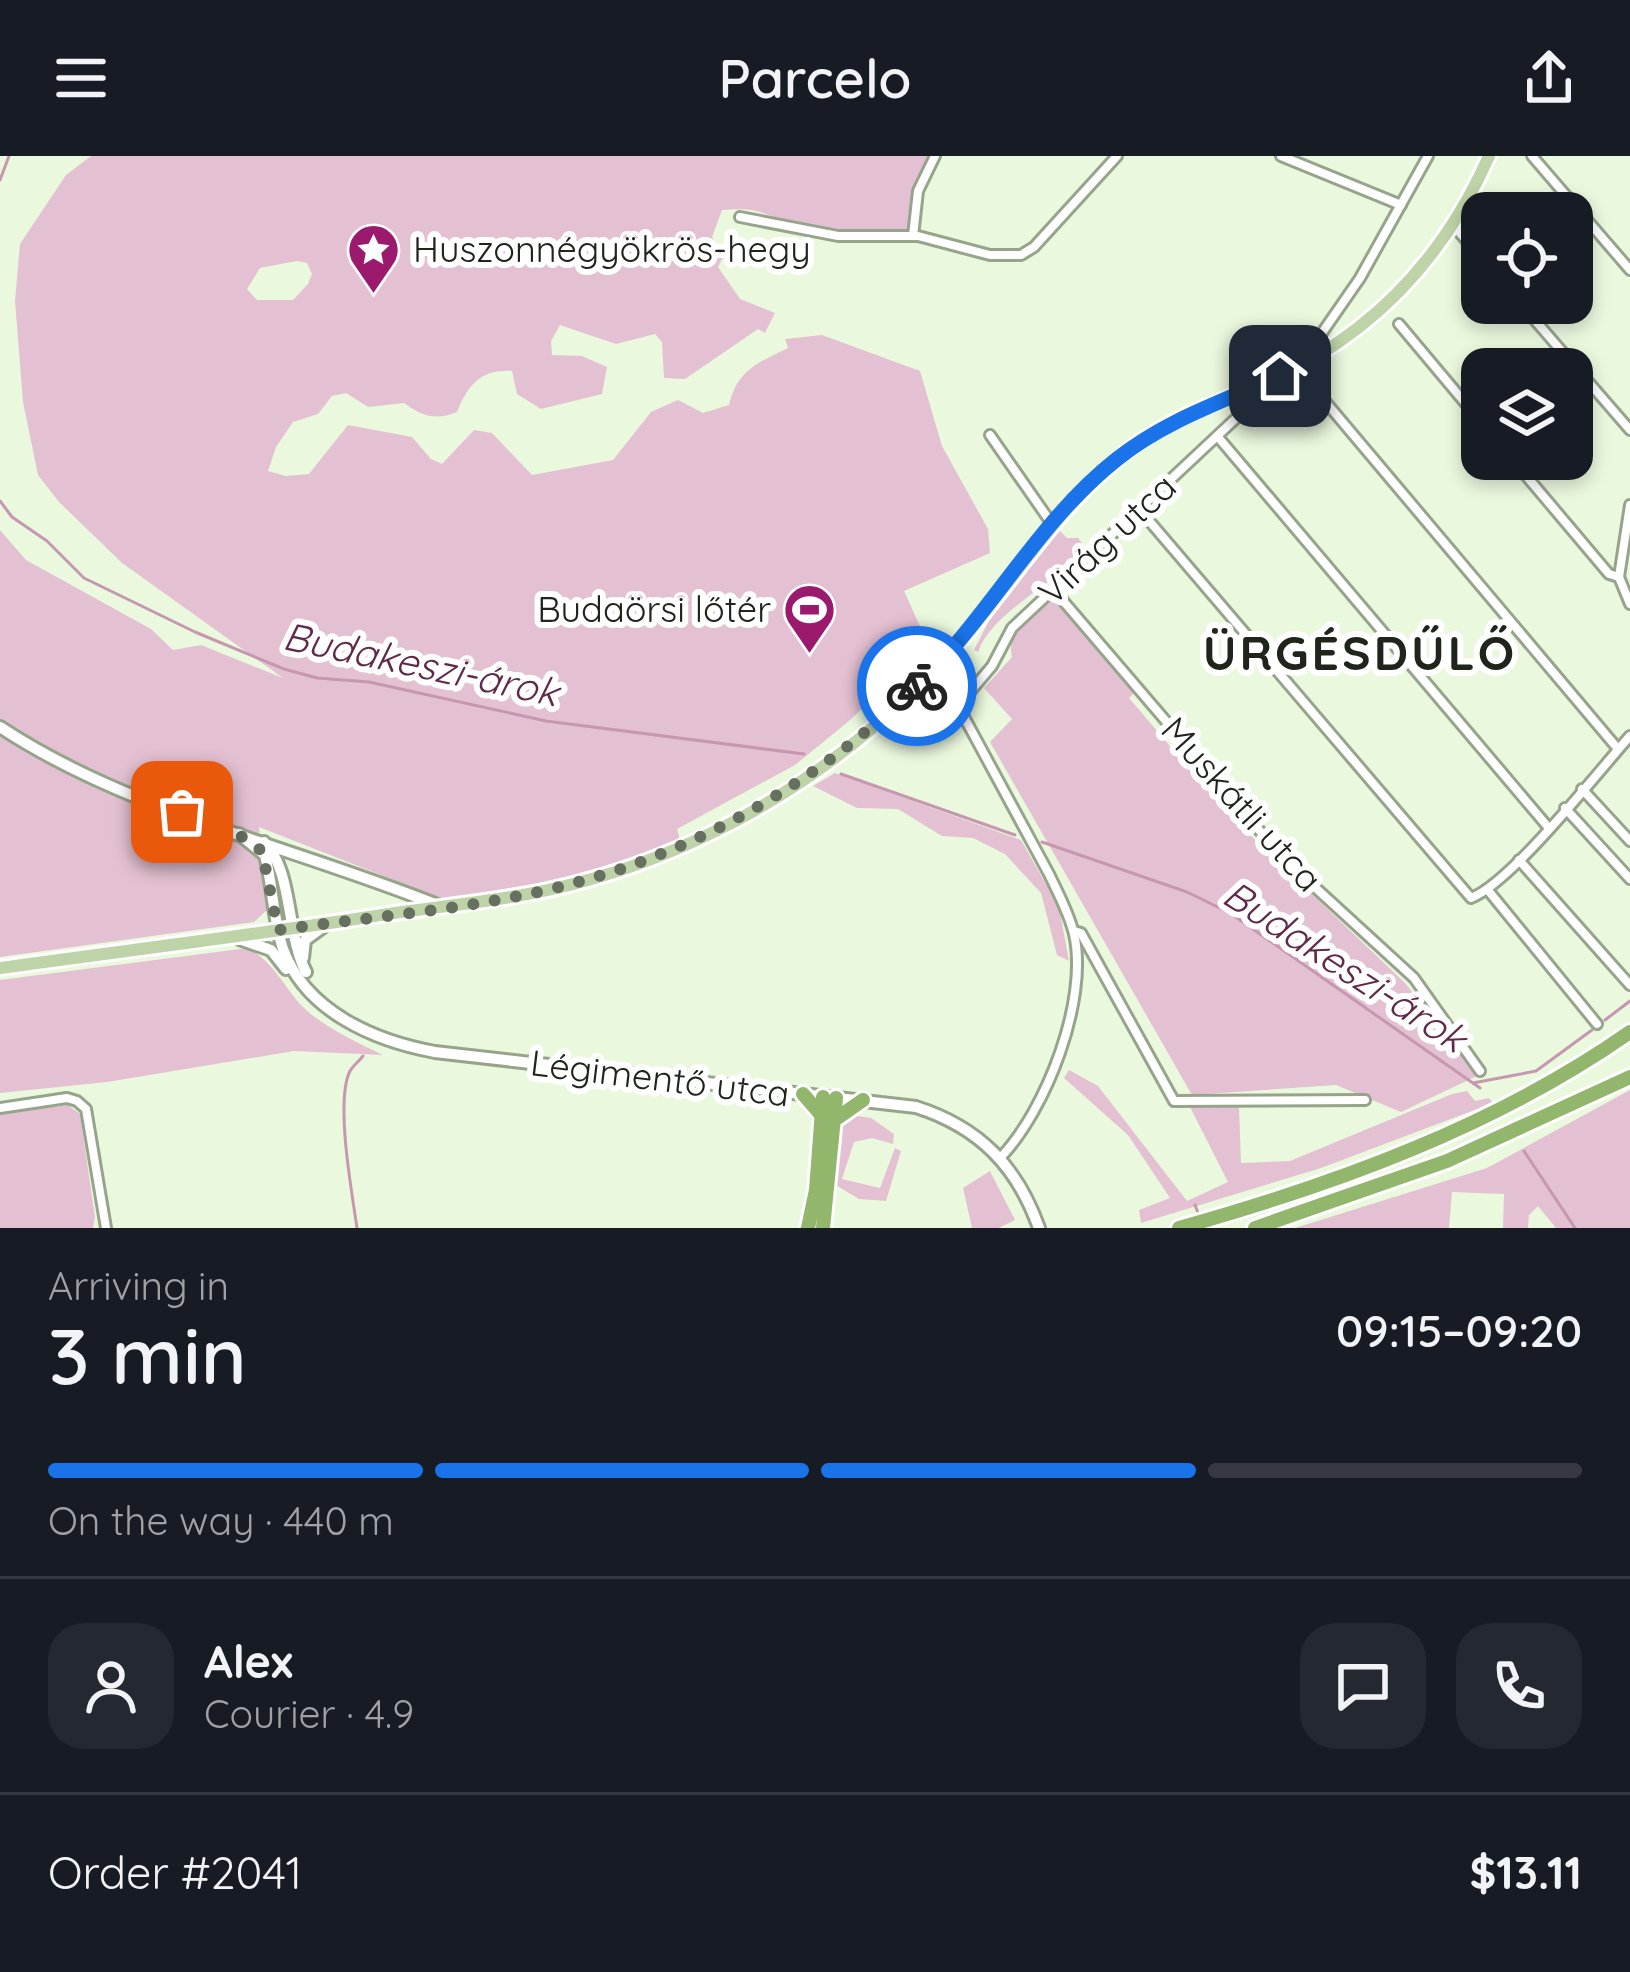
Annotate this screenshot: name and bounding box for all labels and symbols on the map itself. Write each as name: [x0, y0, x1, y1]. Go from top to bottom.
place icon: Huszonnégyökrös-hegy: [346, 221, 402, 295]
place label: Huszonnégyökrös-hegy: [413, 226, 811, 271]
pin: [1229, 325, 1331, 427]
street label: Virág utca: [1028, 463, 1185, 614]
sports icon: Budaörsi lőtér: [782, 581, 838, 655]
place label: Budaörsi lőtér: [537, 586, 771, 631]
water label: Budakeszi-árok: [279, 610, 566, 717]
district label: ÜRGÉSDŰLŐ: [1203, 622, 1517, 682]
courier: [857, 626, 977, 746]
street label: Muskátli utca: [1152, 707, 1332, 900]
pin: [131, 761, 233, 863]
water label: Budakeszi-árok: [1215, 869, 1478, 1064]
street label: Légimentő utca: [528, 1039, 792, 1116]

